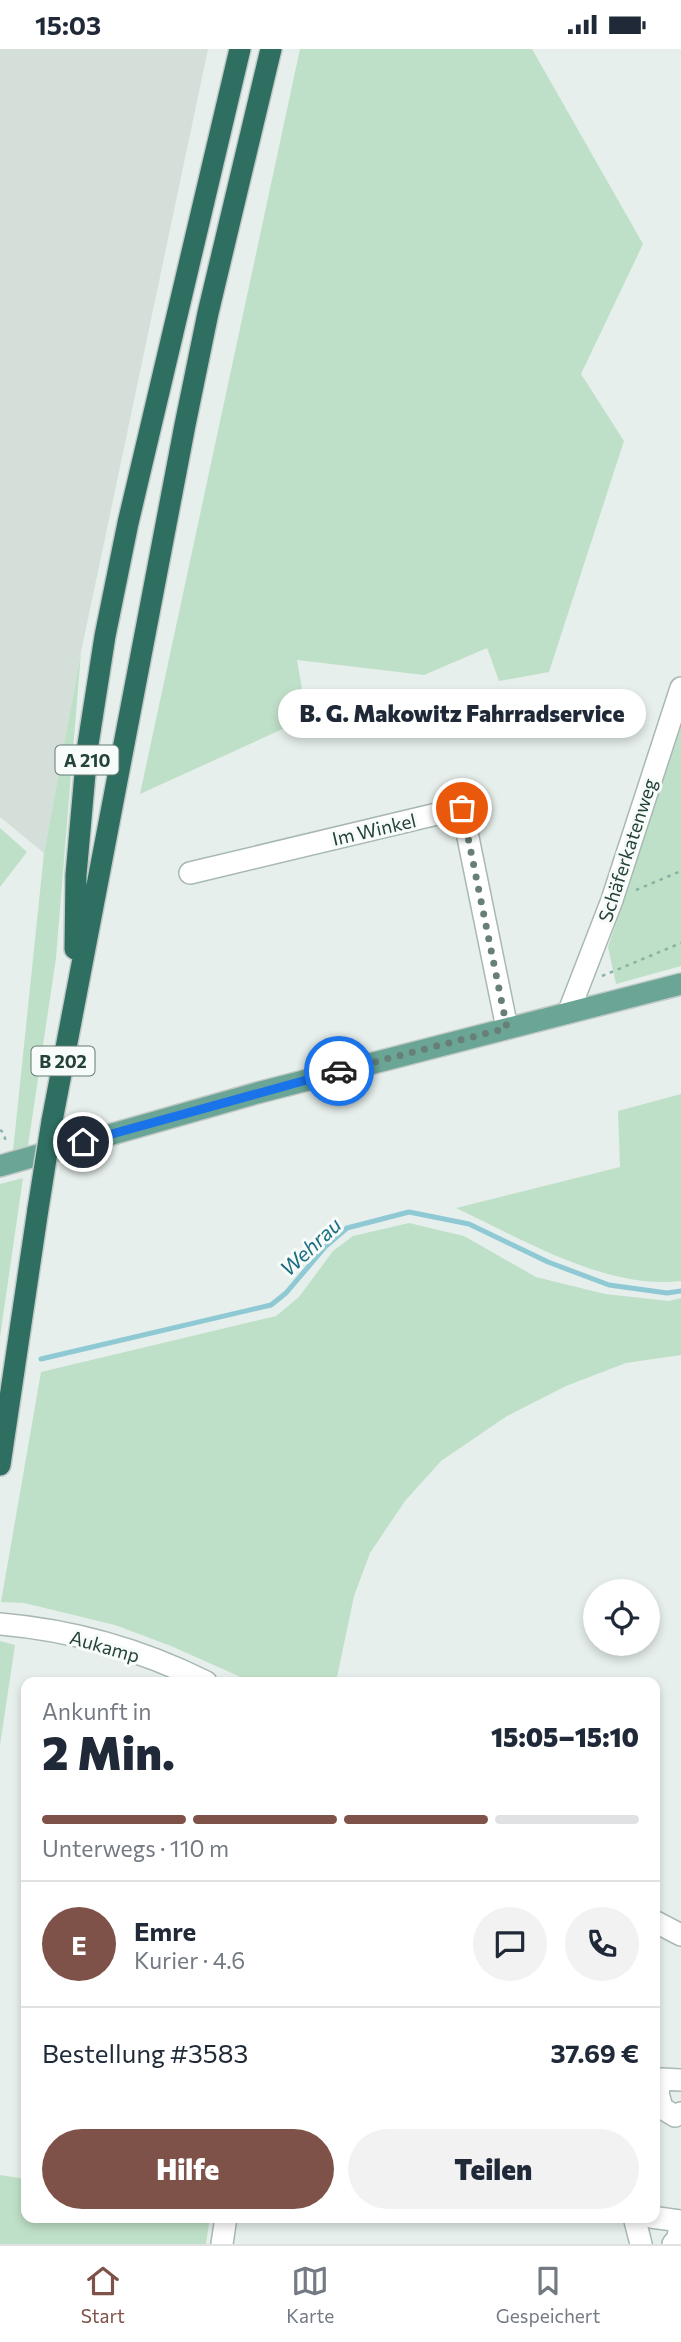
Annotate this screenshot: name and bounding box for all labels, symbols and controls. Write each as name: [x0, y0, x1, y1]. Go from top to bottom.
text: 15:03: [35, 9, 101, 40]
callout: B. G. Makowitz Fahrradservice: [278, 689, 646, 738]
text: B. G. Makowitz Fahrradservice: [299, 699, 625, 727]
road number: A 210: [56, 745, 119, 775]
street label: Schäferkatenweg: [593, 775, 661, 925]
pin: [432, 778, 492, 838]
icon: bag: [443, 789, 481, 827]
street label: Im Winkel: [330, 808, 418, 850]
courier: [304, 1036, 374, 1106]
road number: B 202: [32, 1047, 94, 1076]
icon: car: [320, 1052, 358, 1090]
pin: [53, 1112, 113, 1172]
icon: home: [64, 1123, 102, 1161]
water label: Wehrau: [274, 1211, 346, 1280]
map controls: [583, 1579, 660, 1656]
button: locate: [583, 1579, 660, 1656]
street label: Aukamp: [67, 1625, 143, 1667]
text: Ankunft in: [42, 1697, 152, 1725]
text: 15:05–15:10: [491, 1721, 639, 1752]
text: 2 Min.: [42, 1723, 175, 1779]
text: Unterwegs · 110 m: [42, 1834, 229, 1862]
button: chat: [473, 1907, 547, 1981]
button: phone: [565, 1907, 639, 1981]
text: Emre: [134, 1915, 196, 1946]
text: E: [71, 1929, 87, 1960]
text: Kurier · 4.6: [134, 1946, 245, 1974]
text: Bestellung #3583: [42, 2037, 248, 2068]
text: 37.69 €: [550, 2037, 639, 2068]
button: Hilfe: [42, 2129, 334, 2209]
button: Teilen: [348, 2129, 639, 2209]
tab: Start: [81, 2262, 125, 2327]
tab: Karte: [286, 2262, 334, 2327]
tab: Gespeichert: [496, 2262, 600, 2327]

